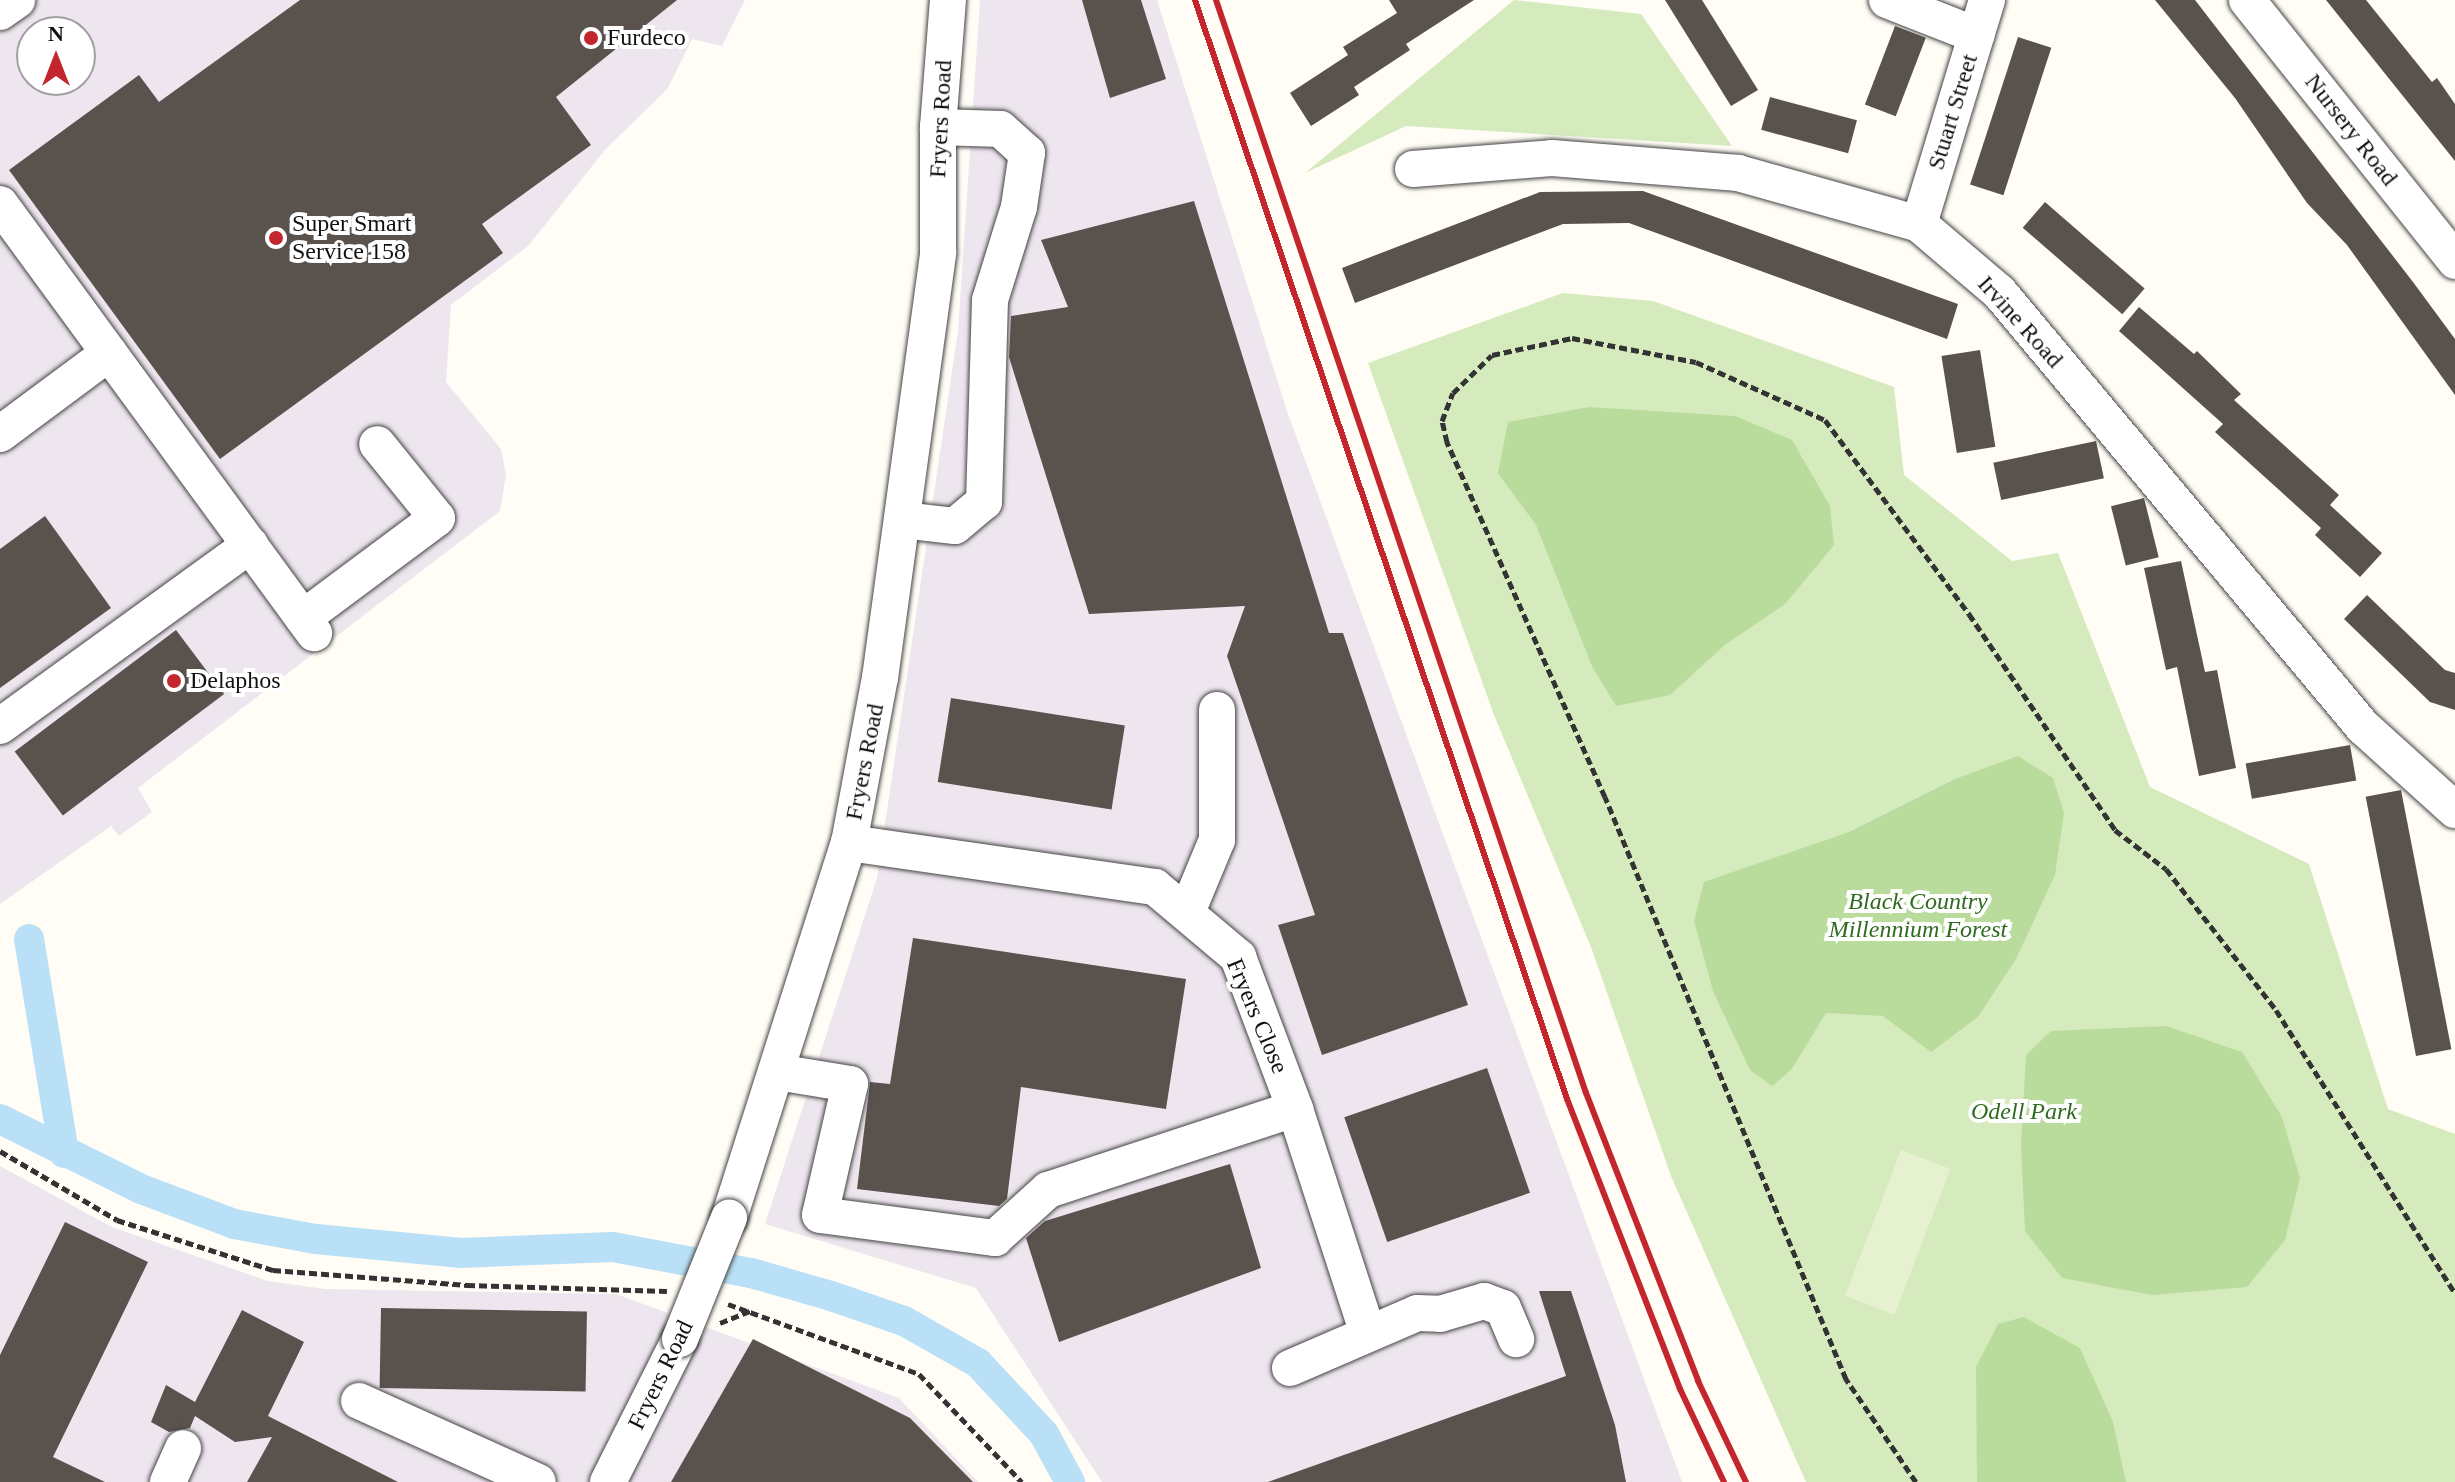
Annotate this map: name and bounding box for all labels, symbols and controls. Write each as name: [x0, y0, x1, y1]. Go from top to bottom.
north arrow: [16, 16, 96, 96]
text: N: [48, 21, 64, 46]
place label: Furdeco: [607, 24, 686, 52]
marker: Furdeco: [582, 29, 600, 47]
street label: Stuart Street: [1922, 51, 1984, 173]
street label: Fryers Road: [924, 59, 958, 179]
street label: Nursery Road: [2298, 68, 2404, 192]
place label: Super Smart Service 158: [292, 210, 411, 266]
marker: Super Smart Service 158: [267, 229, 285, 247]
street label: Irvine Road: [1971, 270, 2069, 374]
place label: Delaphos: [190, 667, 281, 695]
marker: Delaphos: [165, 672, 183, 690]
street label: Fryers Road: [840, 701, 890, 823]
park label: Black Country Millennium Forest: [1829, 888, 2007, 944]
street label: Fryers Close: [1220, 954, 1294, 1078]
park label: Odell Park: [1971, 1098, 2077, 1126]
street label: Fryers Road: [622, 1316, 700, 1434]

